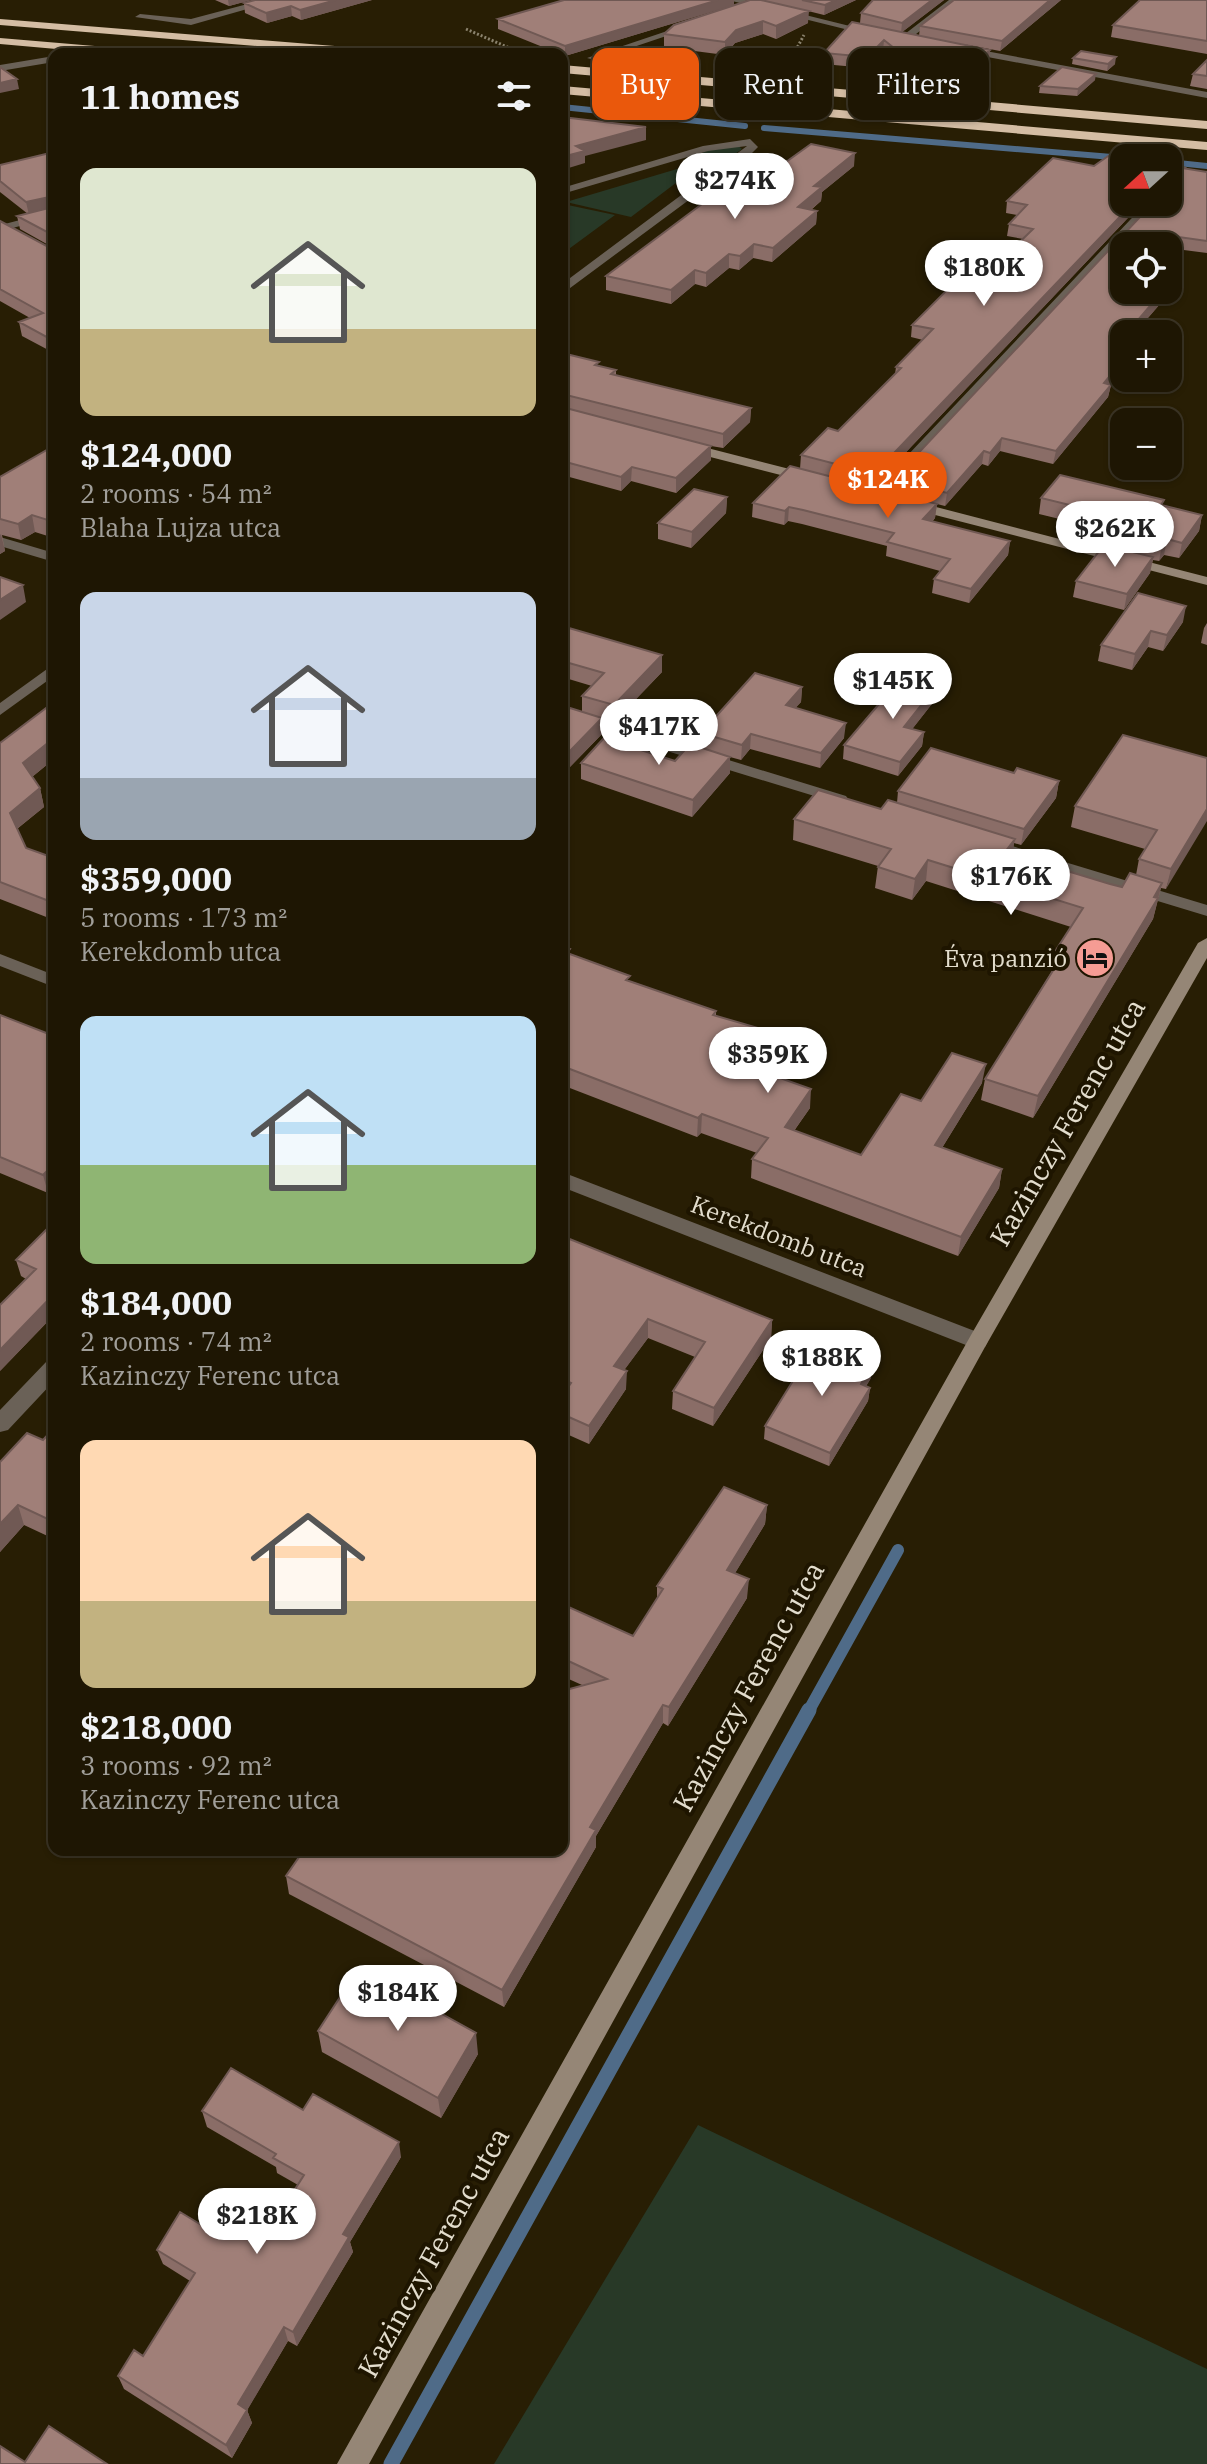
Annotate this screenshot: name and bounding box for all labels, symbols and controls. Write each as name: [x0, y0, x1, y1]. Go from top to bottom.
chip: Buy: [592, 48, 699, 120]
chip: Rent: [715, 48, 832, 120]
chip: Filters: [848, 48, 989, 120]
text: 11 homes: [80, 74, 240, 118]
icon: filters: [492, 74, 536, 118]
north arrow: [1110, 144, 1182, 216]
map controls: [1110, 144, 1182, 480]
pin: $274K: [679, 153, 791, 221]
text: $274K: [694, 162, 776, 196]
icon: home: [236, 220, 380, 364]
button: locate: [1110, 232, 1182, 304]
pin: $180K: [928, 240, 1040, 308]
text: $180K: [943, 249, 1025, 283]
button: +: [1110, 320, 1182, 392]
button: −: [1110, 408, 1182, 480]
text: $124,000: [80, 432, 232, 476]
pin: $124K: [832, 452, 944, 520]
text: $124K: [847, 461, 929, 495]
text: 2 rooms · 54 m²: [80, 476, 272, 510]
pin: $262K: [1059, 501, 1171, 569]
text: Blaha Lujza utca: [80, 510, 281, 544]
text: $262K: [1074, 510, 1156, 544]
icon: home: [236, 644, 380, 788]
pin: $145K: [837, 653, 949, 721]
text: $145K: [852, 662, 934, 696]
pin: $417K: [603, 699, 715, 767]
text: $417K: [618, 708, 700, 742]
pin: $176K: [955, 849, 1067, 917]
text: $359,000: [80, 856, 232, 900]
text: $176K: [970, 858, 1052, 892]
text: 5 rooms · 173 m²: [80, 900, 287, 934]
text: Kerekdomb utca: [80, 934, 282, 968]
hotel icon: Éva panzió: [1074, 937, 1116, 979]
place label: Éva panzió: [944, 942, 1067, 974]
street label: Kazinczy Ferenc utca: [981, 991, 1153, 1253]
pin: $359K: [712, 1027, 824, 1095]
text: $359K: [727, 1036, 809, 1070]
icon: home: [236, 1068, 380, 1212]
street label: Kerekdomb utca: [686, 1188, 872, 1284]
text: $184,000: [80, 1280, 232, 1324]
text: 2 rooms · 74 m²: [80, 1324, 272, 1358]
pin: $188K: [766, 1330, 878, 1398]
text: $188K: [781, 1339, 863, 1373]
text: Kazinczy Ferenc utca: [80, 1358, 340, 1392]
icon: home: [236, 1492, 380, 1636]
street label: Kazinczy Ferenc utca: [664, 1554, 832, 1818]
text: $218,000: [80, 1704, 232, 1748]
text: 3 rooms · 92 m²: [80, 1748, 272, 1782]
text: Kazinczy Ferenc utca: [80, 1782, 340, 1816]
pin: $184K: [342, 1965, 454, 2033]
text: $184K: [357, 1974, 439, 2008]
street label: Kazinczy Ferenc utca: [349, 2120, 517, 2384]
pin: $218K: [201, 2188, 313, 2256]
text: $218K: [216, 2197, 298, 2231]

